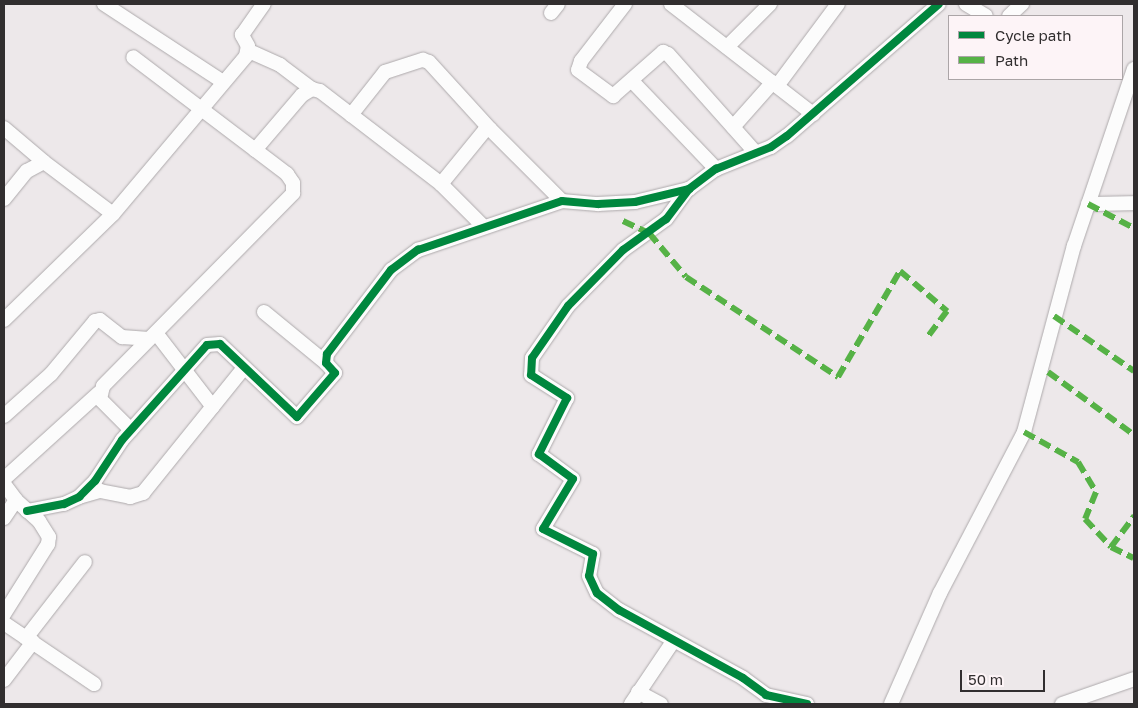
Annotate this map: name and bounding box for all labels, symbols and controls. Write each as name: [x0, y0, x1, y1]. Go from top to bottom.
legend: [948, 15, 1123, 80]
text: Cycle path: [995, 26, 1071, 44]
text: Path: [995, 51, 1028, 69]
scale bar: [963, 660, 1048, 692]
text: 50 m: [968, 670, 1003, 688]

